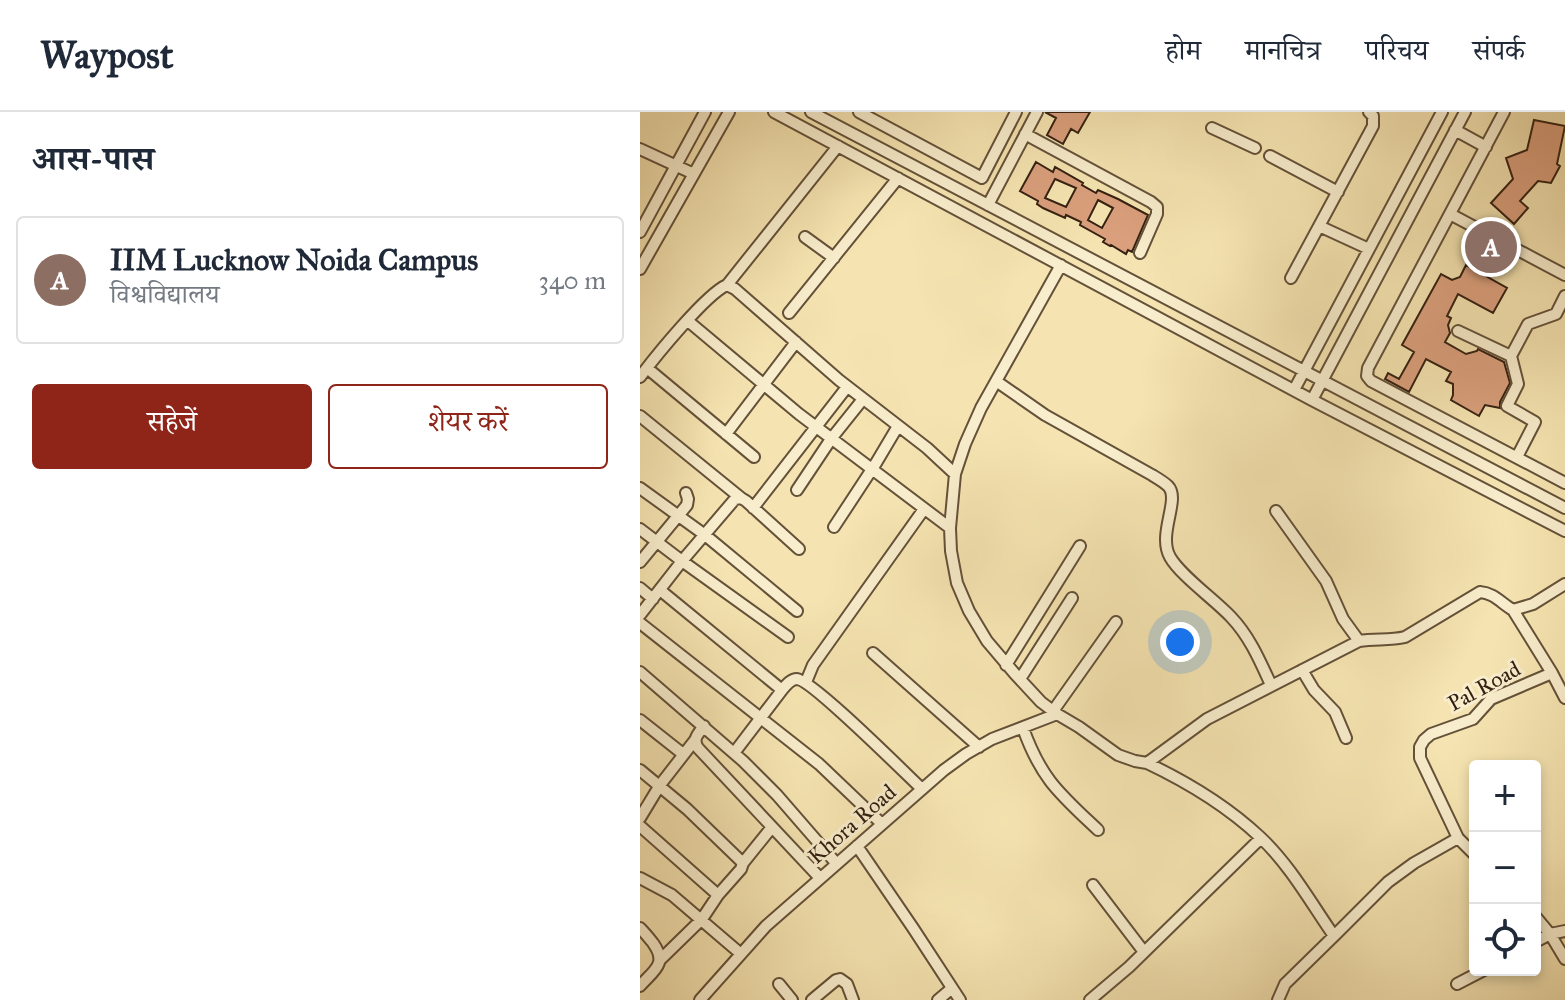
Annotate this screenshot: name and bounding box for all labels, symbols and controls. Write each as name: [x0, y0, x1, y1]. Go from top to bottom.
text: Waypost: [40, 32, 173, 78]
text: होम: [1165, 33, 1201, 68]
text: मानचित्र: [1245, 33, 1321, 68]
text: परिचय: [1365, 33, 1428, 68]
text: संपर्क: [1472, 33, 1525, 68]
text: आस-पास: [32, 138, 154, 179]
pin: A: [1465, 217, 1517, 277]
text: IIM Lucknow Noida Campus: [110, 242, 478, 278]
text: A: [51, 264, 69, 296]
text: 340 m: [539, 264, 606, 296]
text: विश्वविद्यालय: [110, 278, 219, 310]
button: सहेजें: [32, 384, 312, 469]
button: शेयर करें: [328, 384, 608, 469]
your location: [1160, 622, 1200, 662]
street label: Pal Road: [1443, 655, 1525, 717]
map controls: [1469, 760, 1541, 976]
button: +: [1469, 760, 1541, 832]
street label: Khora Road: [802, 778, 902, 870]
button: −: [1469, 832, 1541, 904]
button: locate: [1469, 904, 1541, 976]

